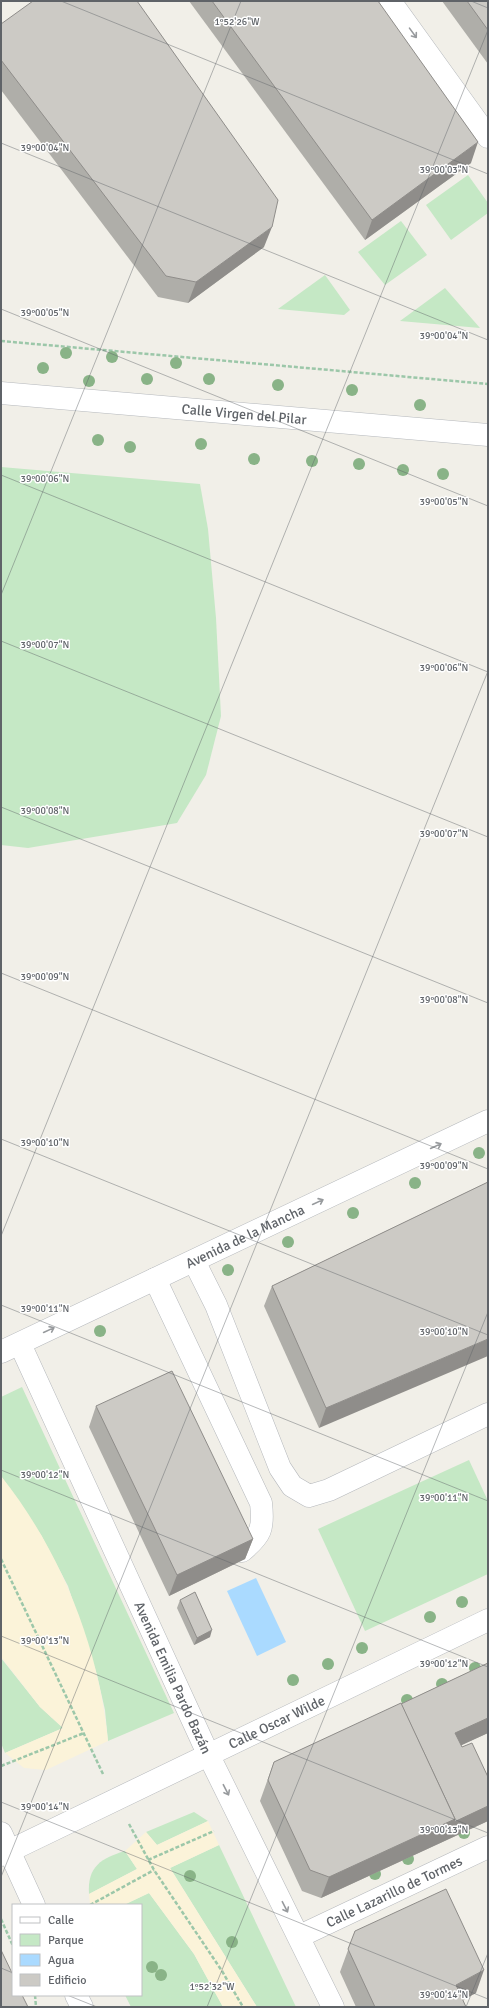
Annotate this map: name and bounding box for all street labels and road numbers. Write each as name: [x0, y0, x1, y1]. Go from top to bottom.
street label: Calle Virgen del Pilar: [181, 400, 308, 428]
street label: Avenida de la Mancha: [183, 1201, 307, 1272]
street label: Avenida Emilia Pardo Bazán: [131, 1599, 215, 1756]
street label: Calle Oscar Wilde: [226, 1692, 328, 1752]
street label: Calle Lazarillo de Tormes: [323, 1852, 465, 1931]

